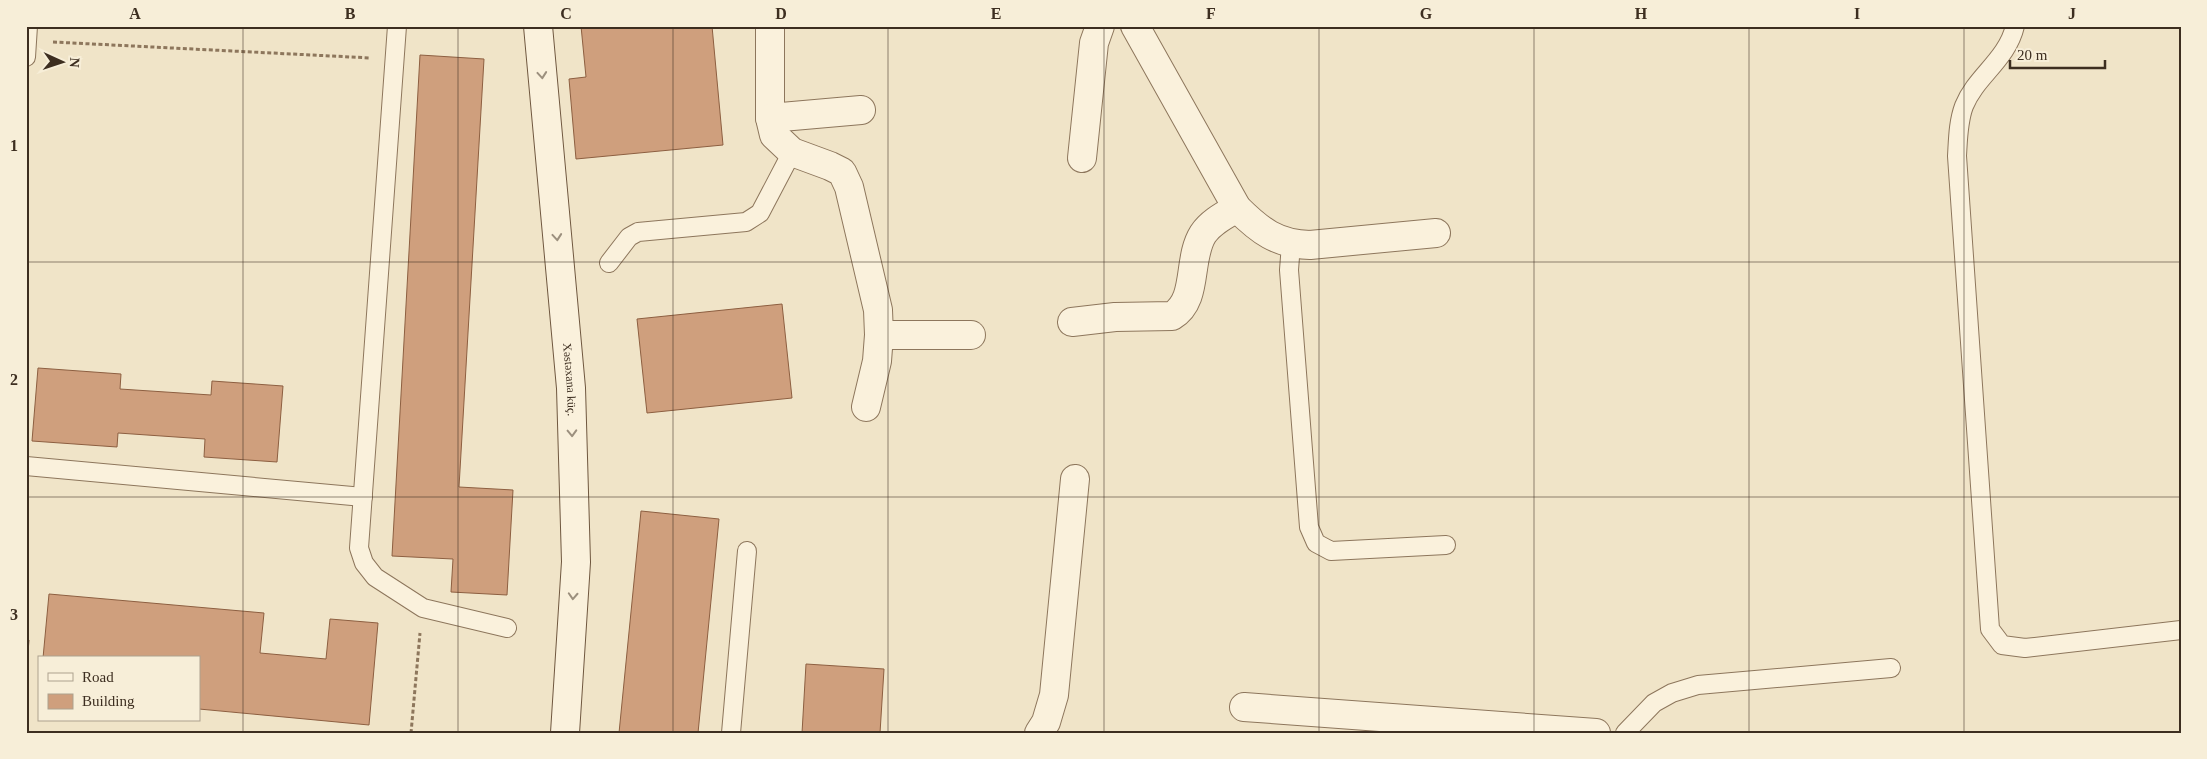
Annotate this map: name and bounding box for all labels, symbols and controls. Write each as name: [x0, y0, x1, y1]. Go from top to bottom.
text: A: [129, 5, 141, 22]
text: B: [345, 5, 356, 22]
text: C: [560, 5, 572, 22]
text: D: [775, 5, 787, 22]
text: E: [991, 5, 1001, 22]
text: F: [1206, 5, 1216, 22]
text: G: [1420, 5, 1433, 22]
text: H: [1635, 5, 1648, 22]
text: I: [1854, 5, 1860, 22]
text: J: [2068, 5, 2076, 22]
north arrow: [38, 38, 88, 88]
scale bar: [2010, 38, 2104, 70]
text: 20 m: [2017, 47, 2048, 63]
text: N: [67, 57, 82, 68]
one-way arrow: [537, 71, 548, 79]
text: 1: [10, 137, 18, 154]
one-way arrow: [552, 233, 563, 241]
street label: Xəstəxana küç.: [560, 342, 579, 416]
text: 2: [10, 371, 18, 388]
one-way arrow: [567, 430, 577, 438]
one-way arrow: [568, 592, 579, 600]
text: 3: [10, 606, 18, 623]
legend: [38, 656, 200, 722]
text: Road: [82, 669, 114, 685]
text: Building: [82, 693, 135, 709]

